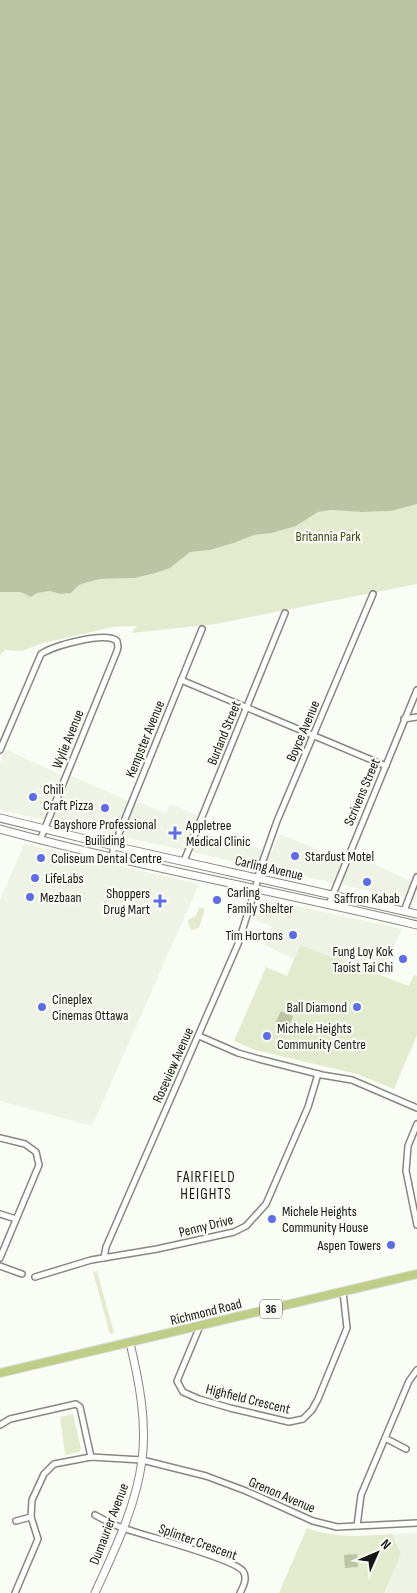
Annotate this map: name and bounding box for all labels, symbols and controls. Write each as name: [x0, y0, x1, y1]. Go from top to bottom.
park label: Britannia Park: [295, 528, 361, 545]
street label: Kempster Avenue: [122, 698, 168, 780]
street label: Burland Street: [203, 698, 245, 768]
street label: Boyce Avenue: [283, 698, 323, 764]
street label: Wylie Avenue: [49, 707, 87, 771]
street label: Scrivens Street: [340, 756, 384, 828]
place label: Chili Craft Pizza: [43, 781, 93, 814]
marker: Chili Craft Pizza: [27, 791, 39, 803]
marker: Bayshore Professional Builiding: [99, 802, 111, 814]
place label: Bayshore Professional Builiding: [54, 816, 156, 849]
place label: Appletree Medical Clinic: [185, 817, 251, 850]
marker: Appletree Medical Clinic: [168, 826, 182, 840]
place label: Stardust Motel: [305, 848, 374, 865]
place label: Coliseum Dental Centre: [51, 850, 162, 867]
marker: Stardust Motel: [289, 850, 301, 862]
marker: Coliseum Dental Centre: [35, 852, 47, 864]
street label: Carling Avenue: [233, 852, 305, 884]
place label: LifeLabs: [45, 870, 84, 887]
marker: LifeLabs: [29, 872, 41, 884]
marker: Saffron Kabab: [361, 876, 373, 888]
place label: Carling Family Shelter: [227, 884, 293, 917]
place label: Shoppers Drug Mart: [103, 885, 150, 918]
place label: Mezbaan: [40, 889, 82, 906]
place label: Saffron Kabab: [334, 890, 400, 907]
marker: Mezbaan: [24, 891, 36, 903]
marker: Carling Family Shelter: [211, 894, 223, 906]
marker: Shoppers Drug Mart: [154, 895, 166, 907]
place label: Tim Hortons: [225, 927, 283, 944]
marker: Tim Hortons: [287, 929, 299, 941]
place label: Fung Loy Kok Taoist Tai Chi: [332, 943, 394, 976]
marker: Fung Loy Kok Taoist Tai Chi: [397, 953, 409, 965]
place label: Cineplex Cinemas Ottawa: [52, 991, 128, 1024]
place label: Ball Diamond: [286, 999, 347, 1016]
marker: Cineplex Cinemas Ottawa: [36, 1001, 48, 1013]
marker: Ball Diamond: [351, 1001, 363, 1013]
place label: Michele Heights Community Centre: [277, 1020, 366, 1053]
street label: Roseview Avenue: [149, 1025, 197, 1105]
marker: Michele Heights Community Centre: [261, 1030, 273, 1042]
district label: FAIRFIELD HEIGHTS: [176, 1168, 236, 1204]
place label: Michele Heights Community House: [282, 1203, 368, 1236]
street label: Penny Drive: [177, 1211, 235, 1241]
marker: Michele Heights Community House: [266, 1213, 278, 1225]
place label: Aspen Towers: [317, 1237, 381, 1254]
marker: Aspen Towers: [385, 1239, 397, 1251]
street label: Richmond Road: [169, 1295, 244, 1329]
road number: 36: [260, 1300, 282, 1318]
street label: Highfield Crescent: [204, 1380, 292, 1418]
street label: Grenon Avenue: [246, 1473, 318, 1517]
street label: Dumaurier Avenue: [86, 1481, 132, 1567]
street label: Splinter Crescent: [157, 1520, 239, 1564]
north arrow: [352, 1528, 402, 1578]
text: N: [377, 1536, 394, 1553]

